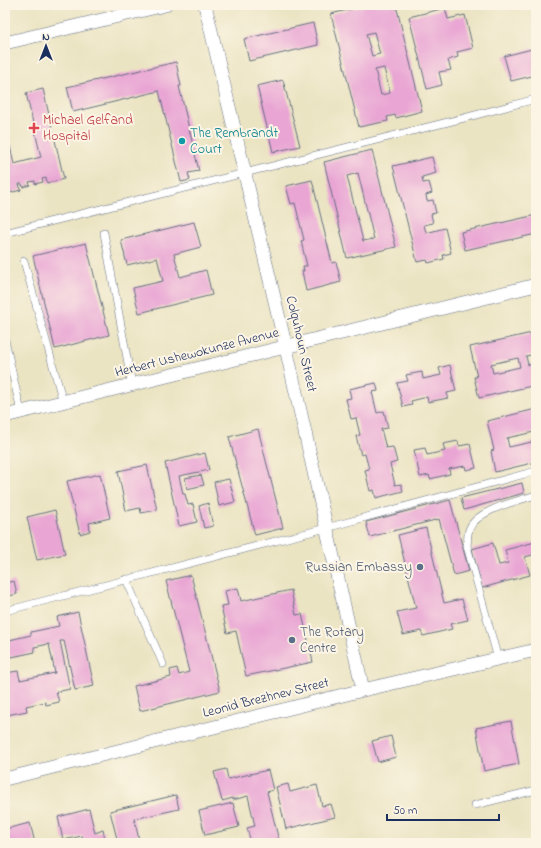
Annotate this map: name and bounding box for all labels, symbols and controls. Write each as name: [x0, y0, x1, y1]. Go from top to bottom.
north arrow: [26, 26, 66, 66]
text: N: [42, 29, 50, 45]
place label: Michael Gelfand Hospital: [43, 110, 133, 147]
marker: Michael Gelfand Hospital: [28, 122, 40, 134]
place label: The Rembrandt Court: [190, 123, 278, 160]
marker: The Rembrandt Court: [177, 136, 187, 146]
street label: Colquhoun Street: [280, 294, 322, 395]
street label: Herbert Ushewokunze Avenue: [113, 322, 282, 384]
place label: Russian Embassy: [305, 557, 412, 579]
marker: Russian Embassy: [415, 562, 425, 572]
place label: The Rotary Centre: [300, 622, 364, 659]
marker: The Rotary Centre: [287, 635, 297, 645]
street label: Leonid Brezhnev Street: [201, 672, 332, 724]
scale bar: [387, 796, 499, 822]
text: 50 m: [393, 802, 417, 820]

